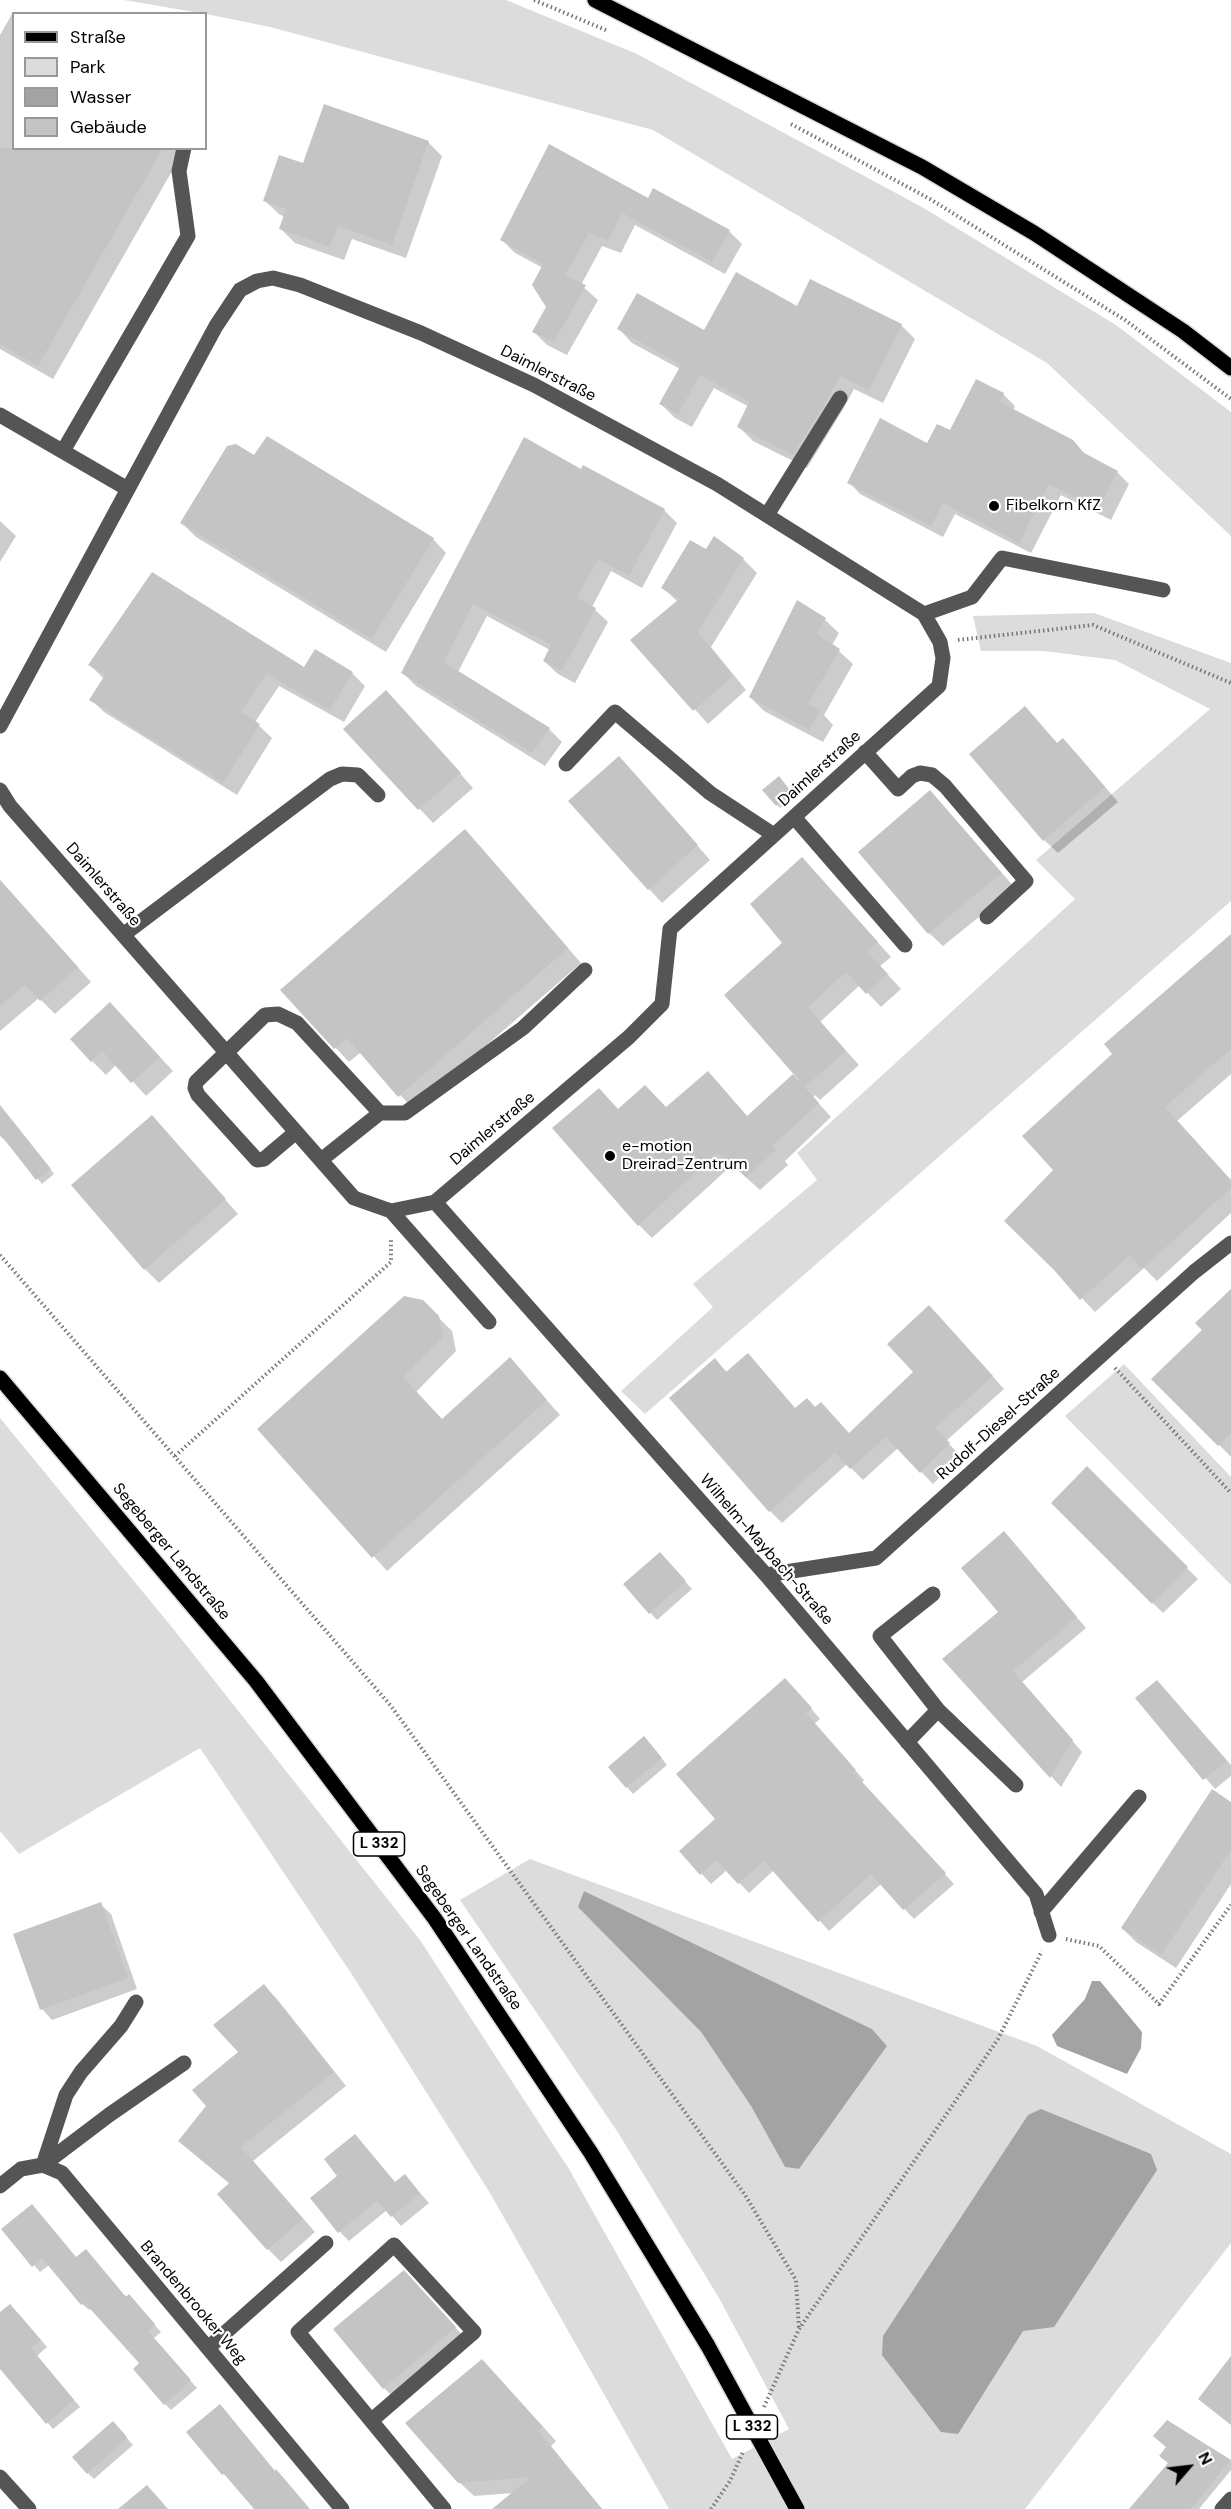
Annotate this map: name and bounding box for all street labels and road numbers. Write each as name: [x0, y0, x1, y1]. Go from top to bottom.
street label: Daimlerstraße: [497, 342, 599, 406]
street label: Daimlerstraße: [775, 727, 865, 811]
street label: Daimlerstraße: [62, 839, 144, 931]
street label: Daimlerstraße: [447, 1088, 539, 1170]
street label: Rudolf-Diesel-Straße: [934, 1364, 1064, 1484]
street label: Wilhelm-Maybach-Straße: [695, 1471, 837, 1629]
street label: Segeberger Landstraße: [108, 1480, 234, 1624]
road number: L 332: [354, 1832, 404, 1856]
street label: Segeberger Landstraße: [410, 1862, 526, 2014]
street label: Brandenbrooker Weg: [136, 2237, 250, 2369]
road number: L 332: [726, 2415, 777, 2439]

